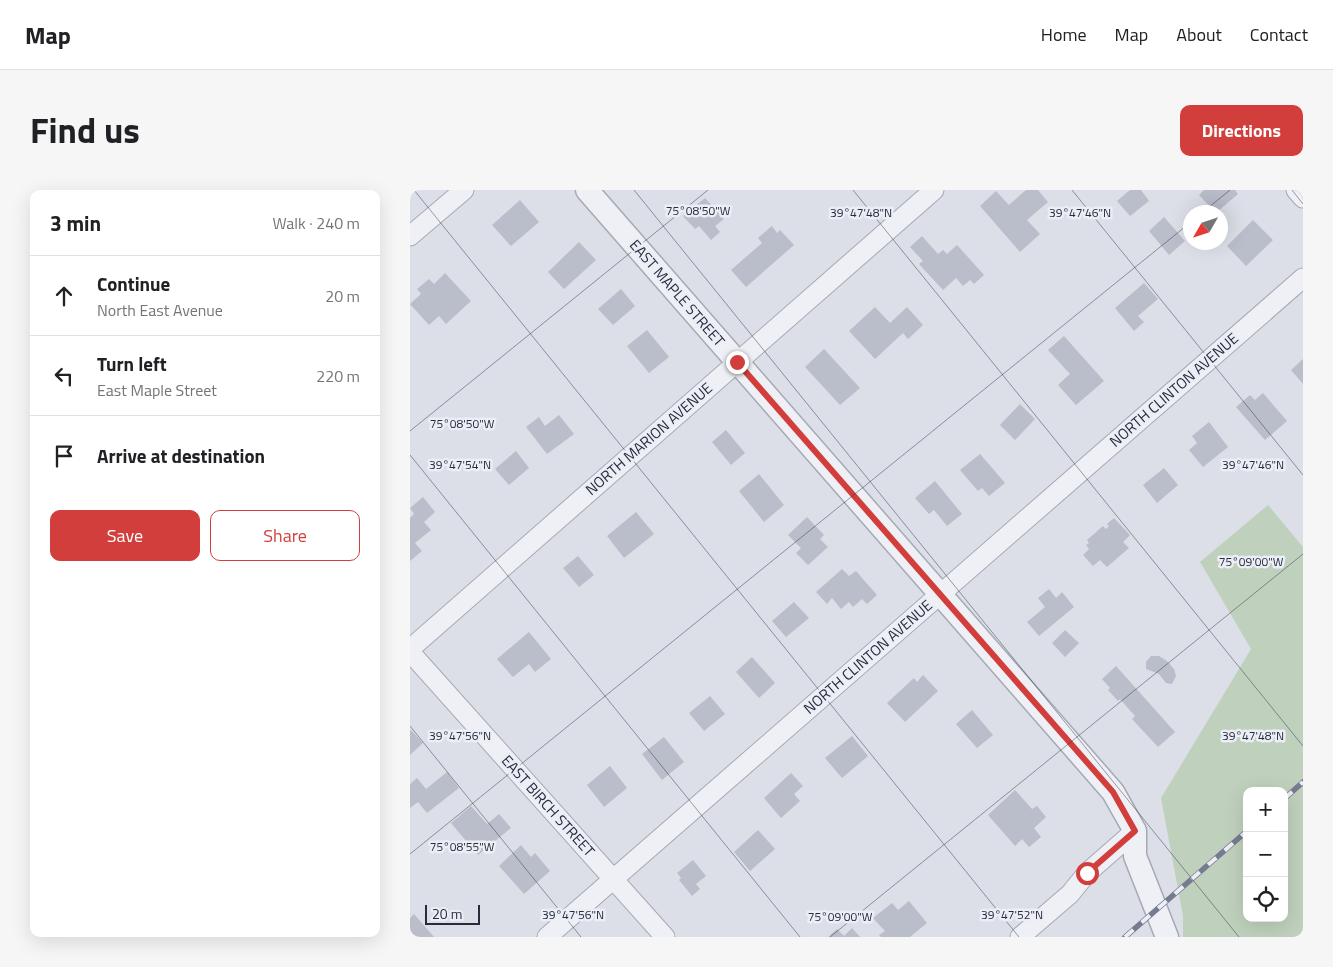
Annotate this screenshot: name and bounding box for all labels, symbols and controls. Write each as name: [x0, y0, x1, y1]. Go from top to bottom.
text: Map: [25, 17, 71, 53]
text: Home: [1041, 21, 1087, 48]
text: Map: [1115, 21, 1148, 48]
text: About: [1176, 21, 1222, 48]
text: Contact: [1250, 21, 1308, 48]
text: Find us: [30, 103, 140, 157]
button: Directions: [1180, 105, 1303, 156]
text: 75°08'50"W: [666, 201, 731, 220]
text: 39°47'48"N: [830, 203, 892, 222]
text: 39°47'46"N: [1049, 203, 1111, 222]
north arrow: [1183, 205, 1228, 250]
text: 3 min: [50, 207, 101, 239]
text: Walk · 240 m: [272, 211, 360, 235]
street label: EAST MAPLE STREET: [624, 234, 731, 351]
text: Continue: [97, 269, 170, 298]
icon: ahead: [50, 282, 78, 310]
text: 20 m: [325, 284, 360, 308]
text: North East Avenue: [97, 298, 223, 322]
street label: NORTH CLINTON AVENUE: [1104, 327, 1243, 452]
text: Turn left: [97, 349, 167, 378]
route end: [726, 351, 749, 374]
icon: left: [50, 362, 78, 390]
text: 220 m: [316, 364, 360, 388]
street label: NORTH MARION AVENUE: [580, 377, 717, 500]
text: East Maple Street: [97, 378, 217, 402]
text: 75°08'50"W: [430, 414, 495, 433]
text: Arrive at destination: [97, 441, 265, 470]
icon: arrive: [50, 442, 78, 470]
text: 39°47'54"N: [429, 455, 491, 474]
text: 39°47'46"N: [1222, 455, 1284, 474]
button: Save: [50, 510, 200, 561]
button: Share: [210, 510, 360, 561]
text: 75°09'00"W: [1219, 552, 1284, 571]
street label: NORTH CLINTON AVENUE: [798, 594, 937, 719]
text: 39°47'56"N: [429, 726, 491, 745]
text: 39°47'48"N: [1222, 726, 1284, 745]
street label: EAST BIRCH STREET: [496, 750, 600, 862]
map controls: [1243, 787, 1288, 922]
button: +: [1243, 787, 1288, 832]
button: −: [1243, 832, 1288, 877]
text: 75°08'55"W: [430, 837, 495, 856]
route start: [1076, 862, 1099, 885]
button: locate: [1243, 877, 1288, 922]
scale bar: [425, 902, 480, 925]
text: 20 m: [432, 903, 462, 924]
text: 39°47'56"N: [542, 905, 604, 924]
text: 39°47'52"N: [981, 905, 1043, 924]
text: 75°09'00"W: [808, 907, 873, 926]

